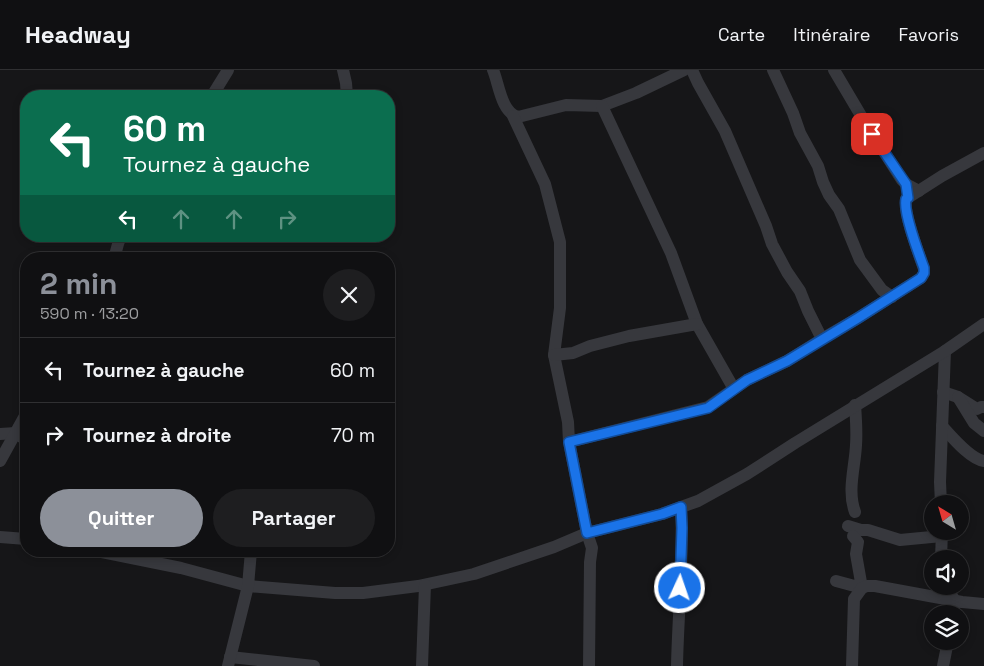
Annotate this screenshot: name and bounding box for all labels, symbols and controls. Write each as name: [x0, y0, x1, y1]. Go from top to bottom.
text: Headway: [25, 19, 131, 50]
text: Carte: [718, 23, 765, 46]
text: Itinéraire: [793, 23, 870, 46]
text: Favoris: [898, 23, 959, 46]
text: 60 m: [123, 107, 206, 151]
icon: left: [40, 110, 105, 175]
pin: [851, 113, 893, 155]
icon: arrive: [858, 120, 886, 148]
text: Tournez à gauche: [123, 150, 310, 178]
icon: left: [114, 205, 142, 233]
icon: ahead: [167, 205, 195, 233]
icon: ahead: [220, 205, 248, 233]
icon: right: [273, 205, 301, 233]
text: 2 min: [40, 264, 118, 303]
button: close: [323, 269, 375, 321]
text: 590 m · 13:20: [40, 303, 139, 324]
icon: left: [40, 356, 68, 384]
text: Tournez à gauche: [83, 358, 245, 383]
text: 60 m: [330, 358, 375, 383]
icon: right: [40, 421, 68, 449]
text: Tournez à droite: [83, 423, 232, 448]
text: 70 m: [331, 423, 375, 448]
button: Quitter: [40, 489, 203, 547]
button: Partager: [213, 489, 375, 547]
north arrow: [924, 495, 969, 540]
map controls: [924, 495, 969, 650]
button: sound: [924, 550, 969, 595]
position arrow: [653, 561, 705, 613]
button: layers: [924, 605, 969, 650]

